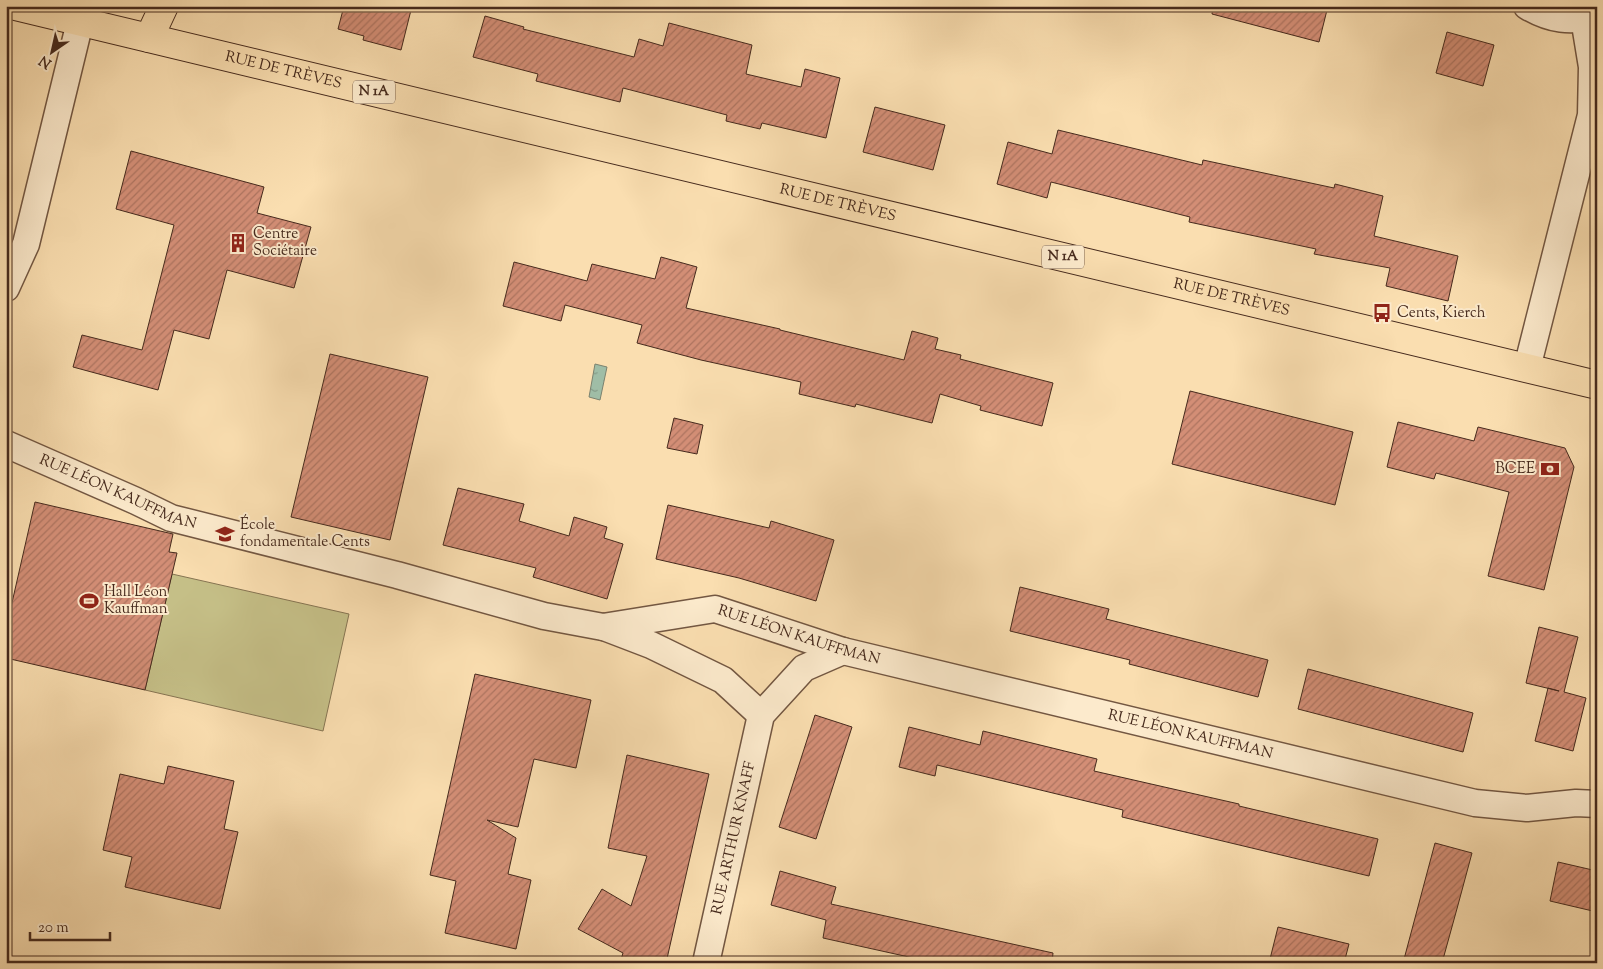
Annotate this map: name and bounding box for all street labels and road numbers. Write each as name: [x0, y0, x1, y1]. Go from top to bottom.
street label: RUE DE TRÈVES: [223, 46, 344, 94]
road number: N 1A: [353, 80, 395, 104]
street label: RUE DE TRÈVES: [777, 179, 898, 227]
road number: N 1A: [1042, 246, 1084, 268]
street label: RUE DE TRÈVES: [1171, 273, 1292, 322]
street label: RUE LÉON KAUFFMAN: [36, 449, 199, 534]
street label: RUE LÉON KAUFFMAN: [715, 600, 882, 670]
street label: RUE LÉON KAUFFMAN: [1106, 705, 1275, 765]
street label: RUE ARTHUR KNAFF: [707, 759, 761, 917]

